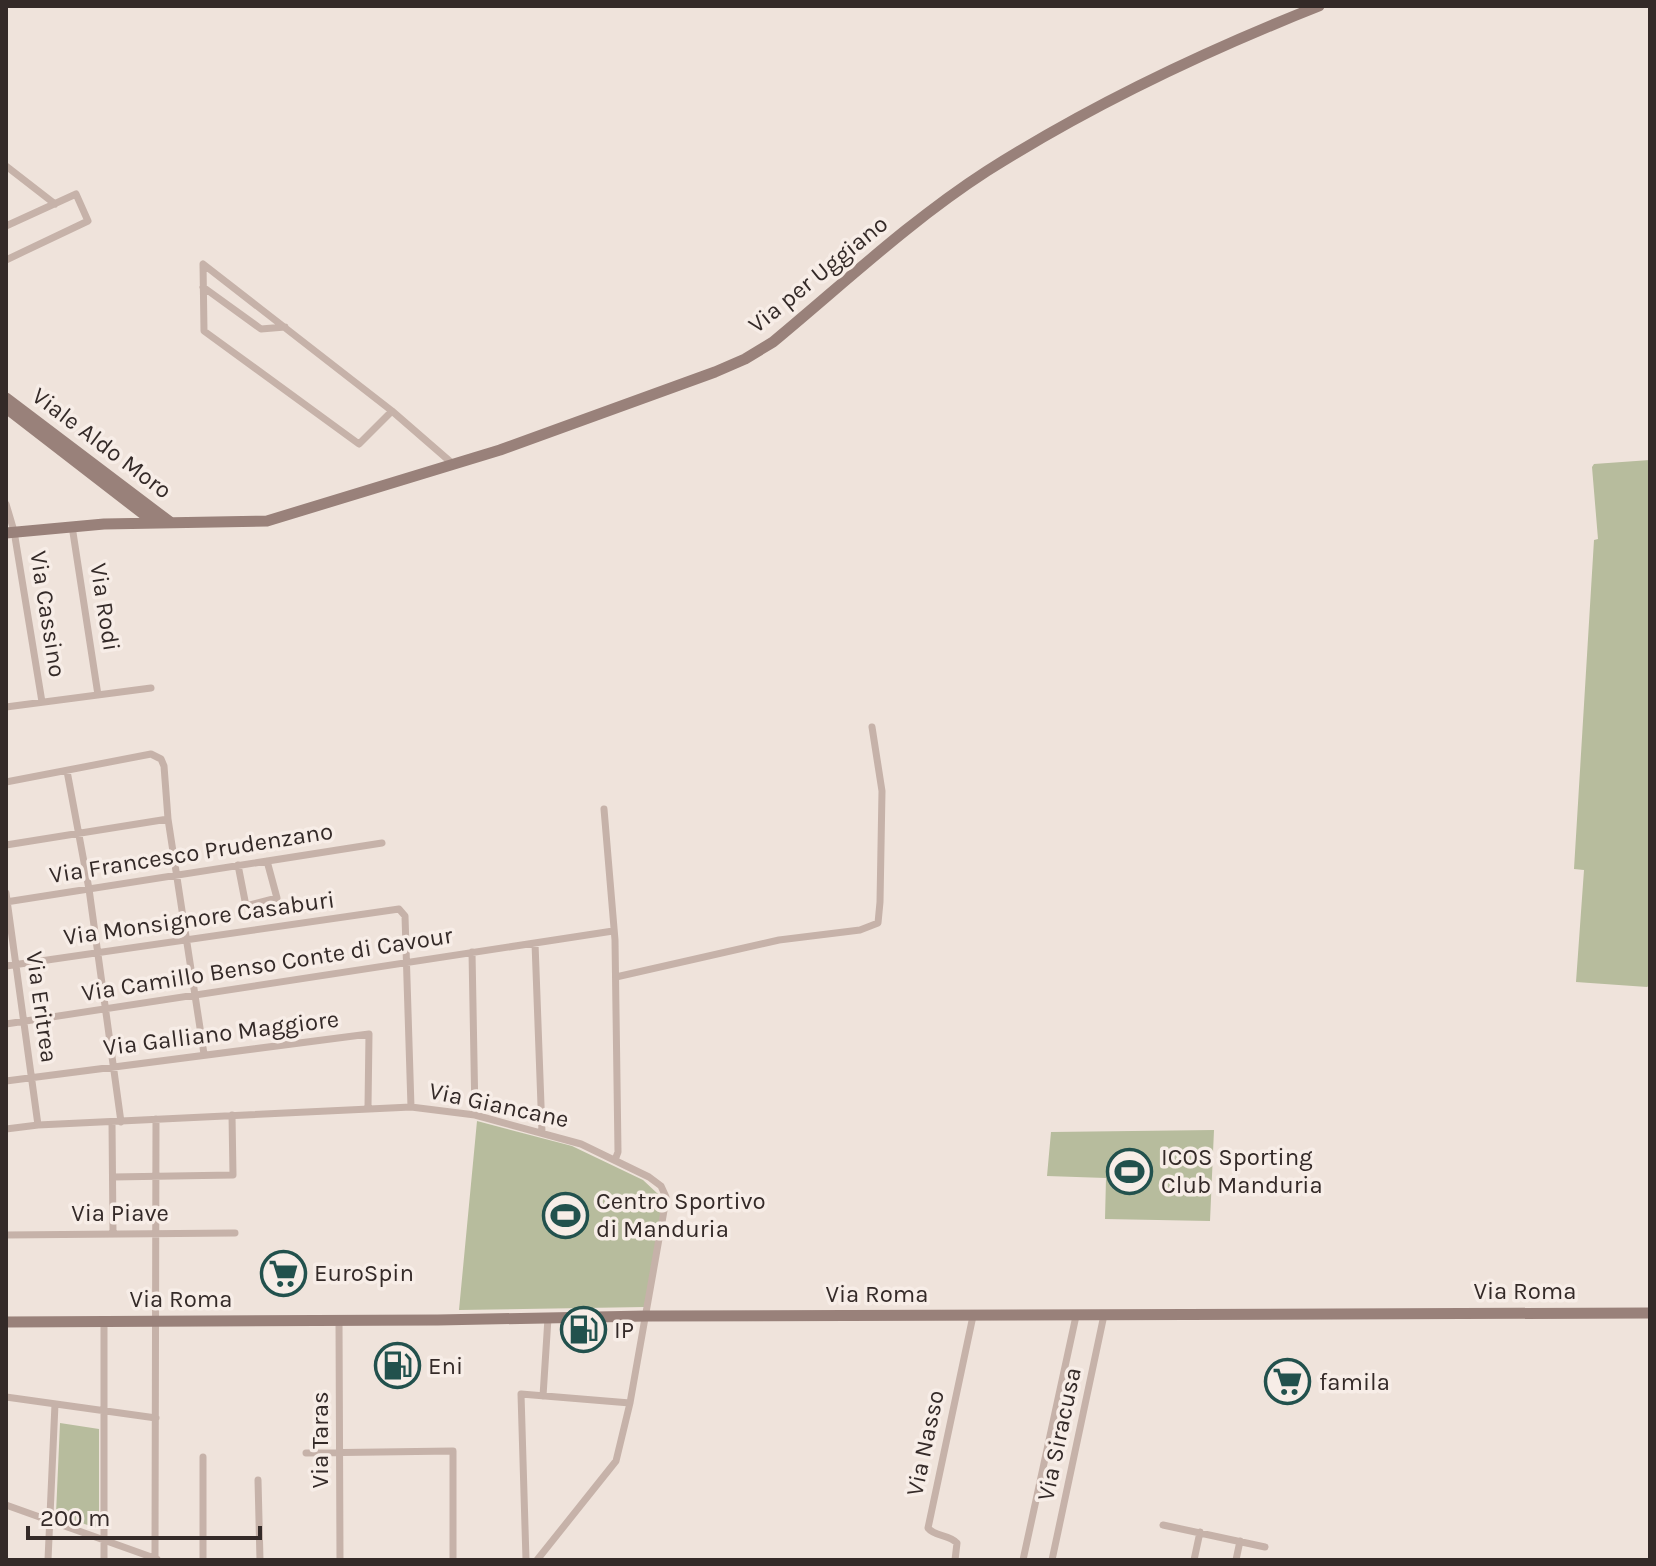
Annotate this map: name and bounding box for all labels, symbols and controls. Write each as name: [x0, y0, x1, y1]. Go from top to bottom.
street label: Via per Uggiano: [743, 209, 893, 339]
street label: Viale Aldo Moro: [27, 381, 177, 505]
street label: Via Cassino: [24, 549, 72, 679]
street label: Via Rodi: [84, 561, 126, 653]
street label: Via Francesco Prudenzano: [47, 817, 335, 889]
street label: Via Monsignore Casaburi: [62, 885, 336, 951]
street label: Via Camillo Benso Conte di Cavour: [79, 921, 455, 1007]
street label: Via Eritrea: [20, 950, 64, 1064]
street label: Via Galliano Maggiore: [102, 1005, 340, 1061]
street label: Via Giancane: [427, 1077, 571, 1133]
place label: ICOS Sporting Club Manduria: [1161, 1143, 1323, 1199]
sports icon: ICOS Sporting Club Manduria: [1106, 1147, 1154, 1195]
place label: Centro Sportivo di Manduria: [596, 1187, 766, 1243]
sports icon: Centro Sportivo di Manduria: [541, 1191, 589, 1239]
street label: Via Piave: [71, 1199, 169, 1227]
supermarket icon: EuroSpin: [259, 1249, 307, 1297]
place label: EuroSpin: [314, 1259, 414, 1287]
street label: Via Roma: [1473, 1277, 1577, 1305]
street label: Via Roma: [825, 1280, 929, 1308]
street label: Via Roma: [129, 1285, 233, 1313]
fuel station icon: IP: [559, 1306, 607, 1354]
place label: IP: [614, 1316, 634, 1344]
fuel station icon: Eni: [373, 1342, 421, 1390]
place label: Eni: [428, 1352, 463, 1380]
supermarket icon: famila: [1264, 1358, 1312, 1406]
street label: Via Siracusa: [1031, 1365, 1087, 1503]
place label: famila: [1319, 1368, 1390, 1396]
street label: Via Nasso: [900, 1387, 950, 1499]
street label: Via Taras: [306, 1391, 334, 1489]
scale bar: [28, 1490, 260, 1540]
text: 200 m: [40, 1504, 111, 1532]

